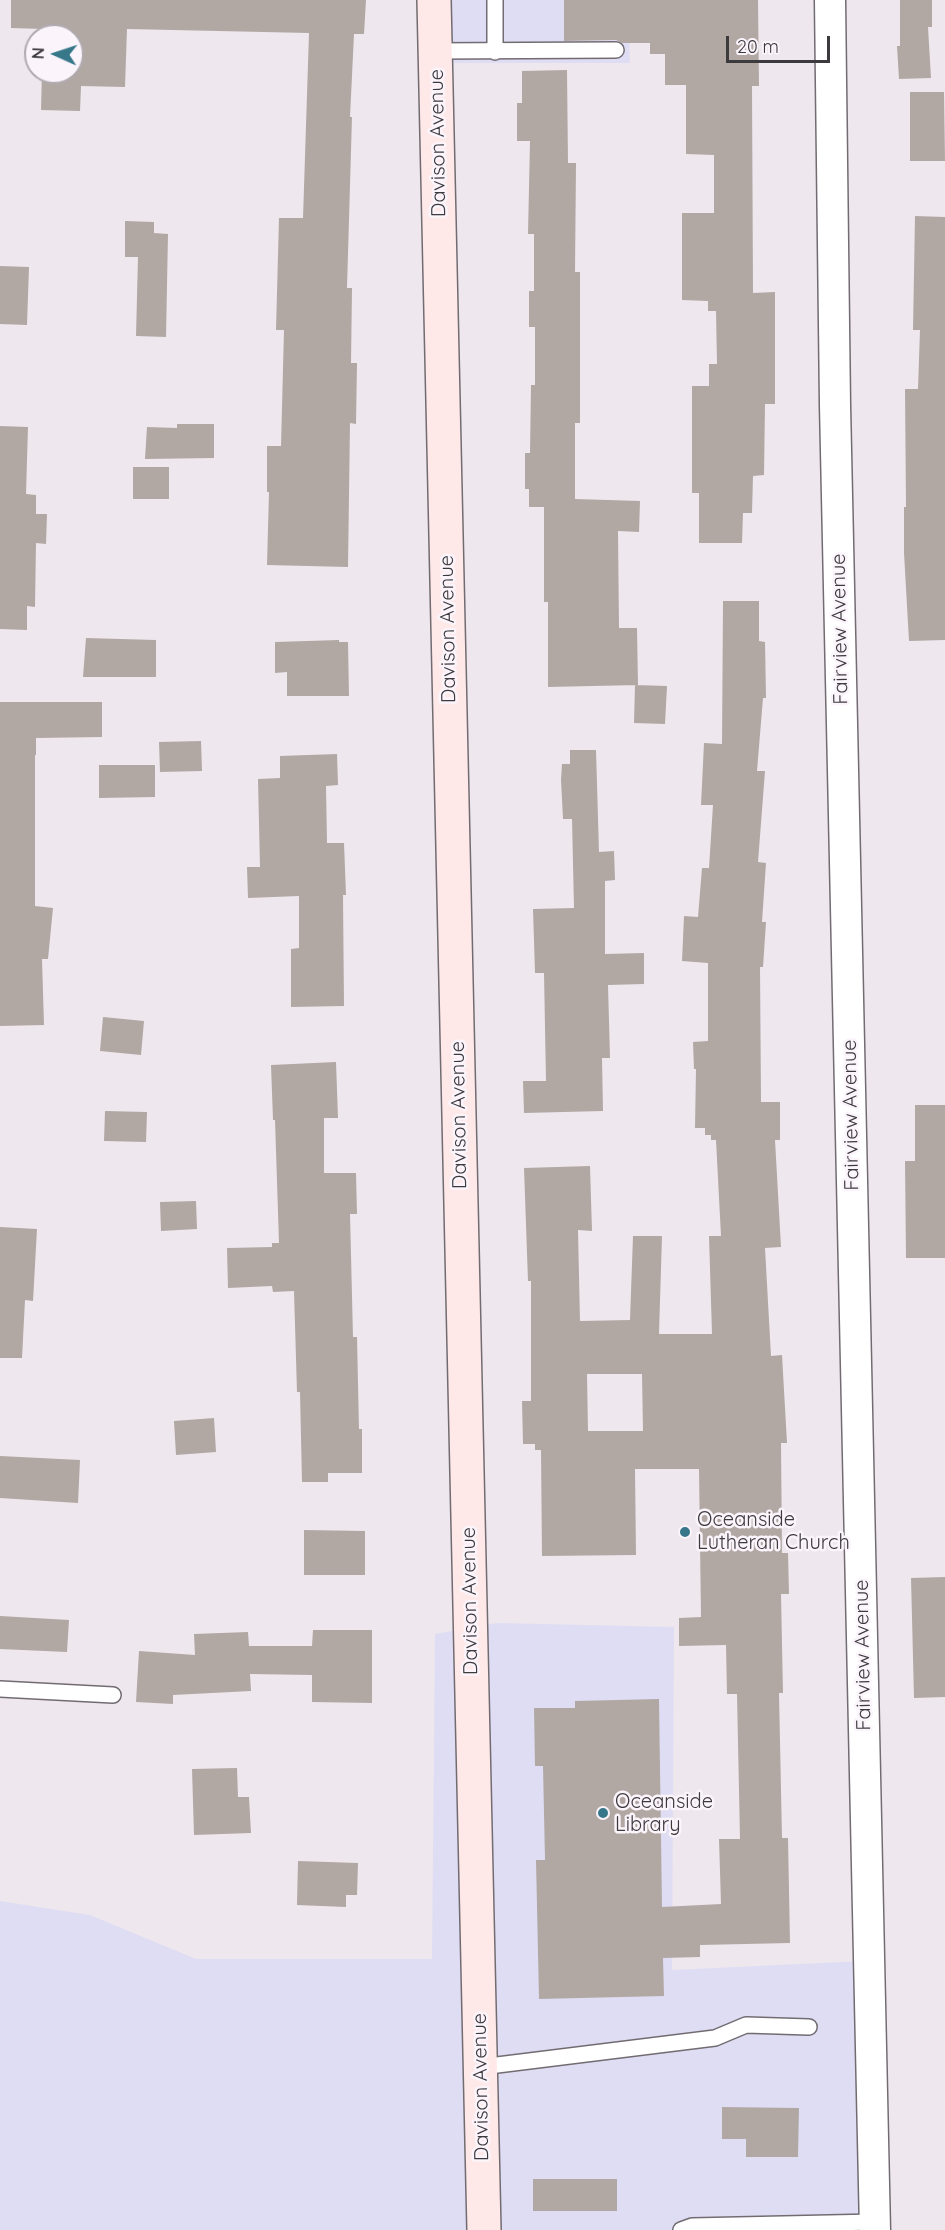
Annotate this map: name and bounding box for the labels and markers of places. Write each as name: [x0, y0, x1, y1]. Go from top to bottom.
place label: Oceanside Lutheran Church: [697, 1508, 850, 1555]
marker: Oceanside Lutheran Church: [678, 1525, 692, 1539]
place label: Oceanside Library: [615, 1790, 713, 1837]
marker: Oceanside Library: [596, 1806, 610, 1820]

